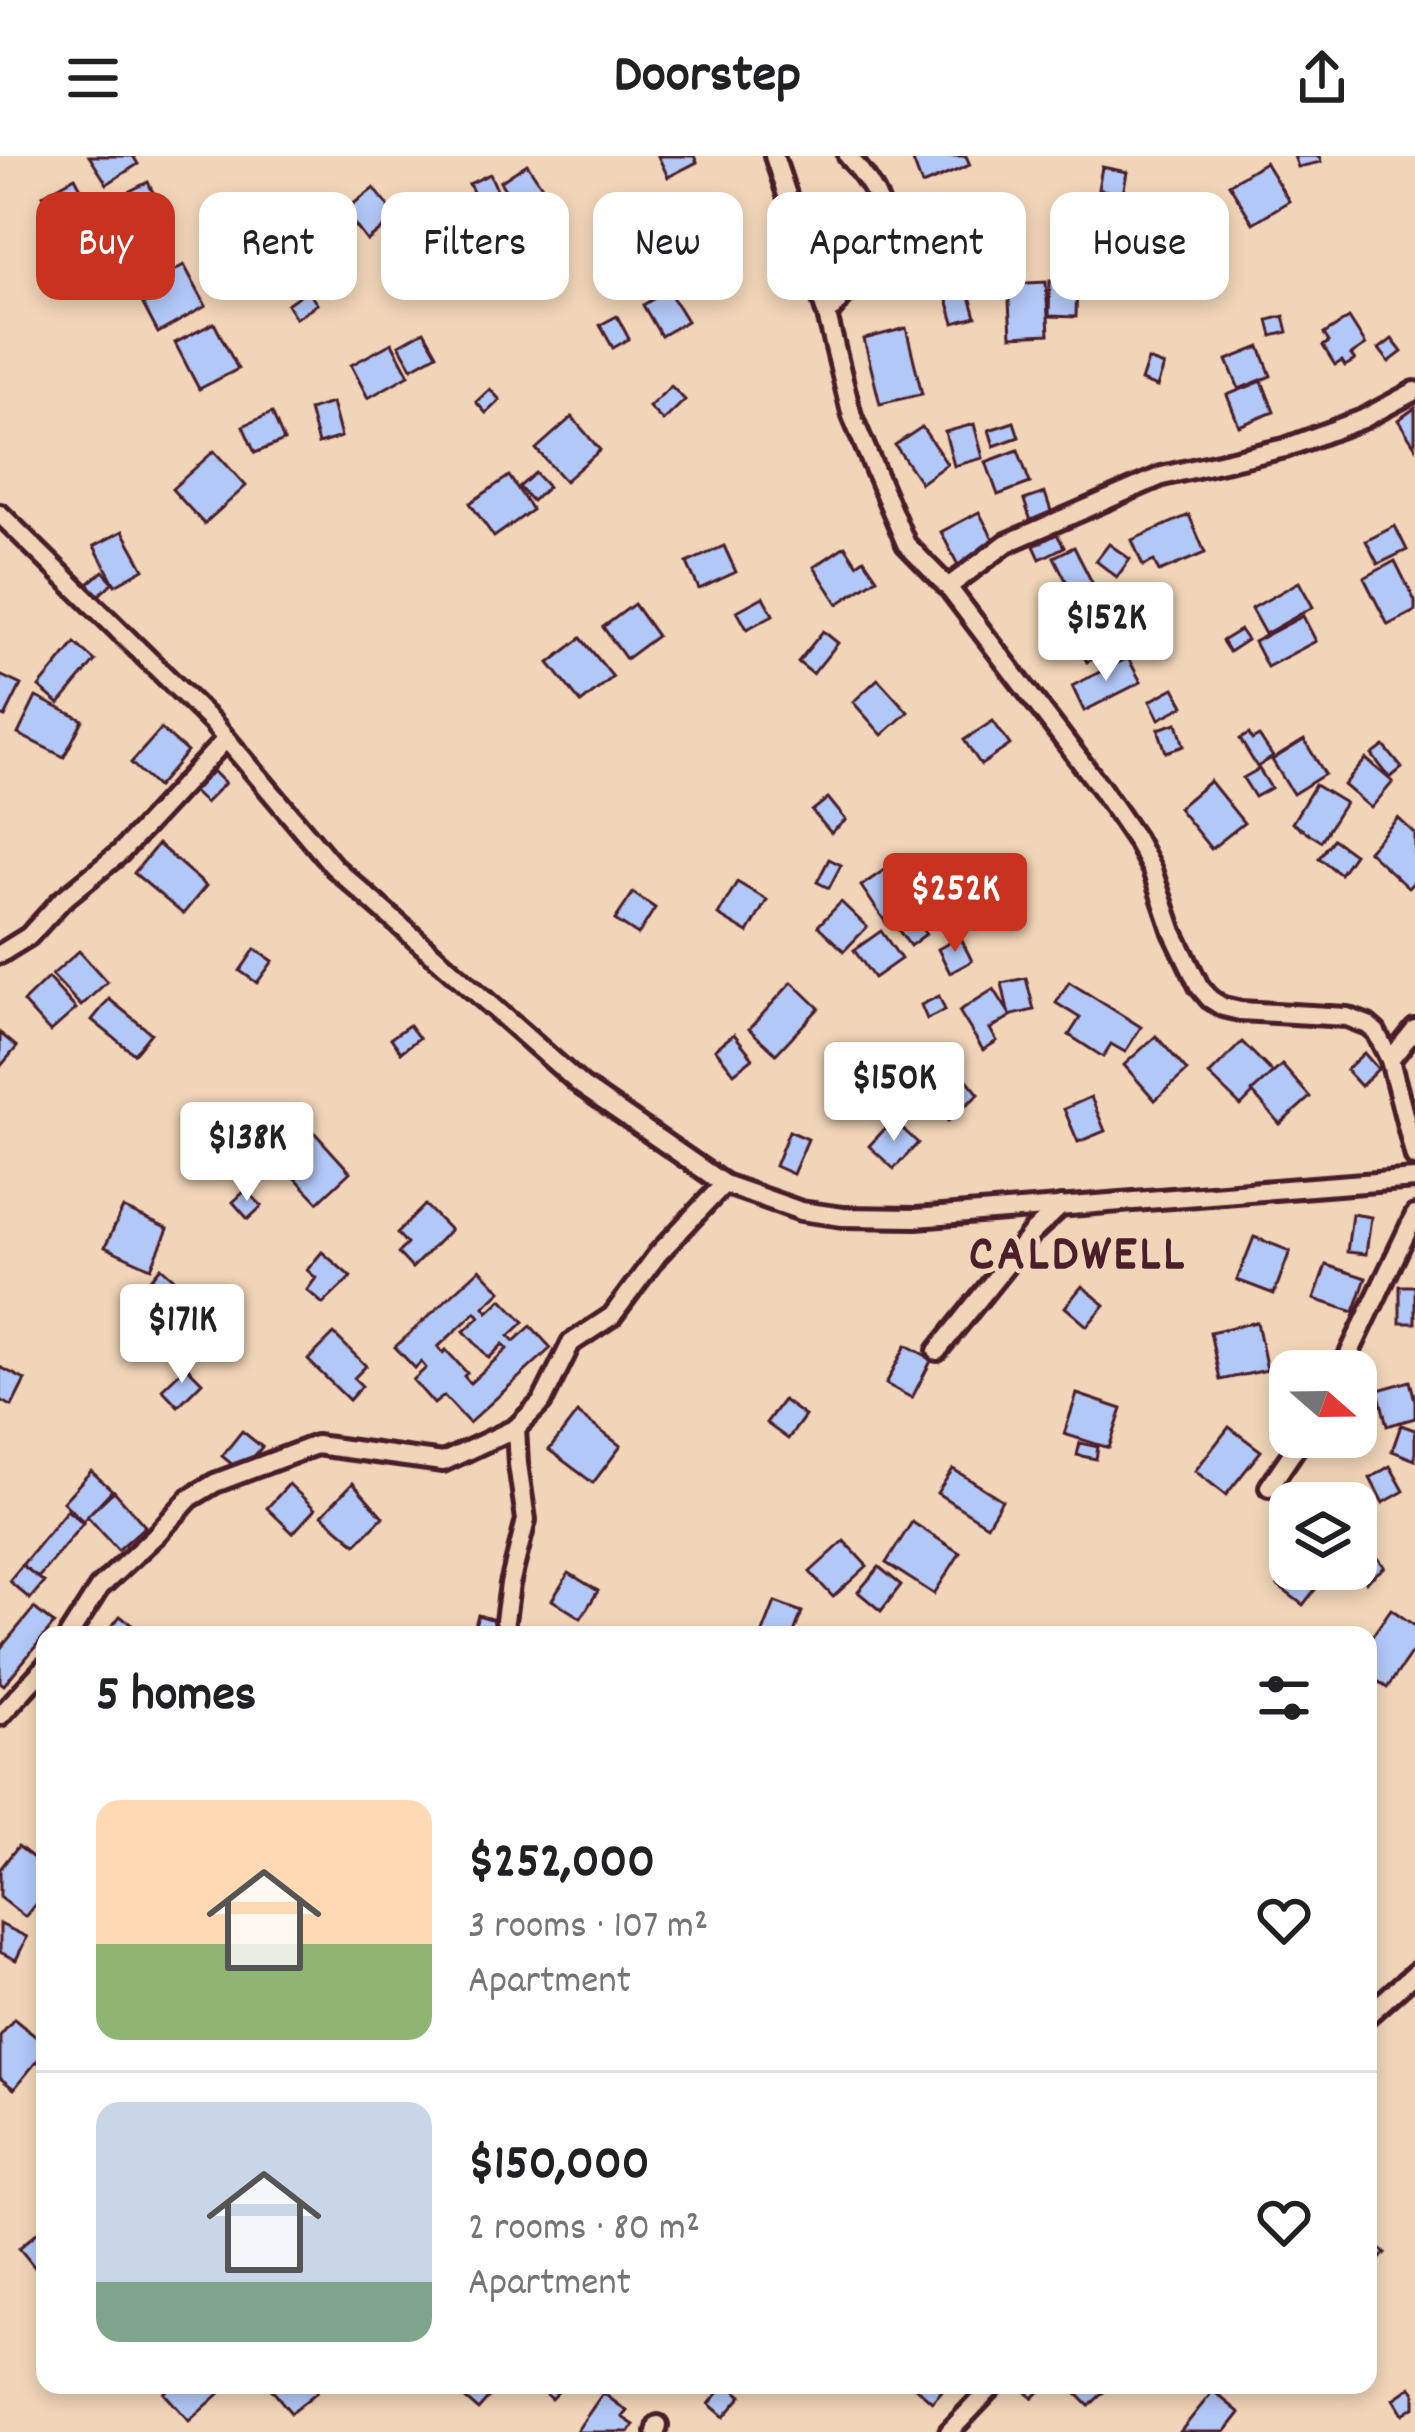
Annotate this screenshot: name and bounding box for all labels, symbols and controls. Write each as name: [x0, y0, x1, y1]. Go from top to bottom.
text: Doorstep: [614, 40, 801, 117]
icon: menu: [60, 45, 126, 111]
icon: share: [1289, 45, 1355, 111]
chip: Buy: [36, 192, 175, 300]
chip: Rent: [199, 192, 357, 300]
chip: Filters: [381, 192, 569, 300]
chip: New: [593, 192, 743, 300]
chip: Apartment: [767, 192, 1026, 300]
chip: House: [1050, 192, 1229, 300]
pin: $152K: [1022, 582, 1190, 684]
text: $152K: [1065, 593, 1147, 648]
pin: $252K: [871, 853, 1039, 955]
text: $252K: [910, 864, 1000, 919]
pin: $150K: [810, 1042, 978, 1144]
text: $150K: [851, 1053, 937, 1108]
pin: $138K: [163, 1102, 331, 1204]
text: $138K: [207, 1113, 287, 1168]
district label: CALDWELL: [969, 1222, 1187, 1294]
pin: $171K: [98, 1284, 266, 1386]
text: $171K: [147, 1295, 217, 1350]
north arrow: [1269, 1350, 1377, 1458]
map controls: [1269, 1350, 1377, 1590]
button: layers: [1269, 1482, 1377, 1590]
text: 5 homes: [96, 1662, 256, 1734]
icon: filters: [1251, 1665, 1317, 1731]
text: $252,000: [468, 1829, 655, 1901]
icon: home: [192, 1848, 336, 1992]
icon: heart: [1251, 1887, 1317, 1953]
text: 3 rooms · 107 m²: [468, 1901, 708, 1956]
text: Apartment: [468, 1956, 631, 2011]
text: $150,000: [468, 2131, 650, 2203]
icon: home: [192, 2150, 336, 2294]
icon: heart: [1251, 2189, 1317, 2255]
text: 2 rooms · 80 m²: [468, 2203, 700, 2258]
text: Apartment: [468, 2258, 631, 2313]

